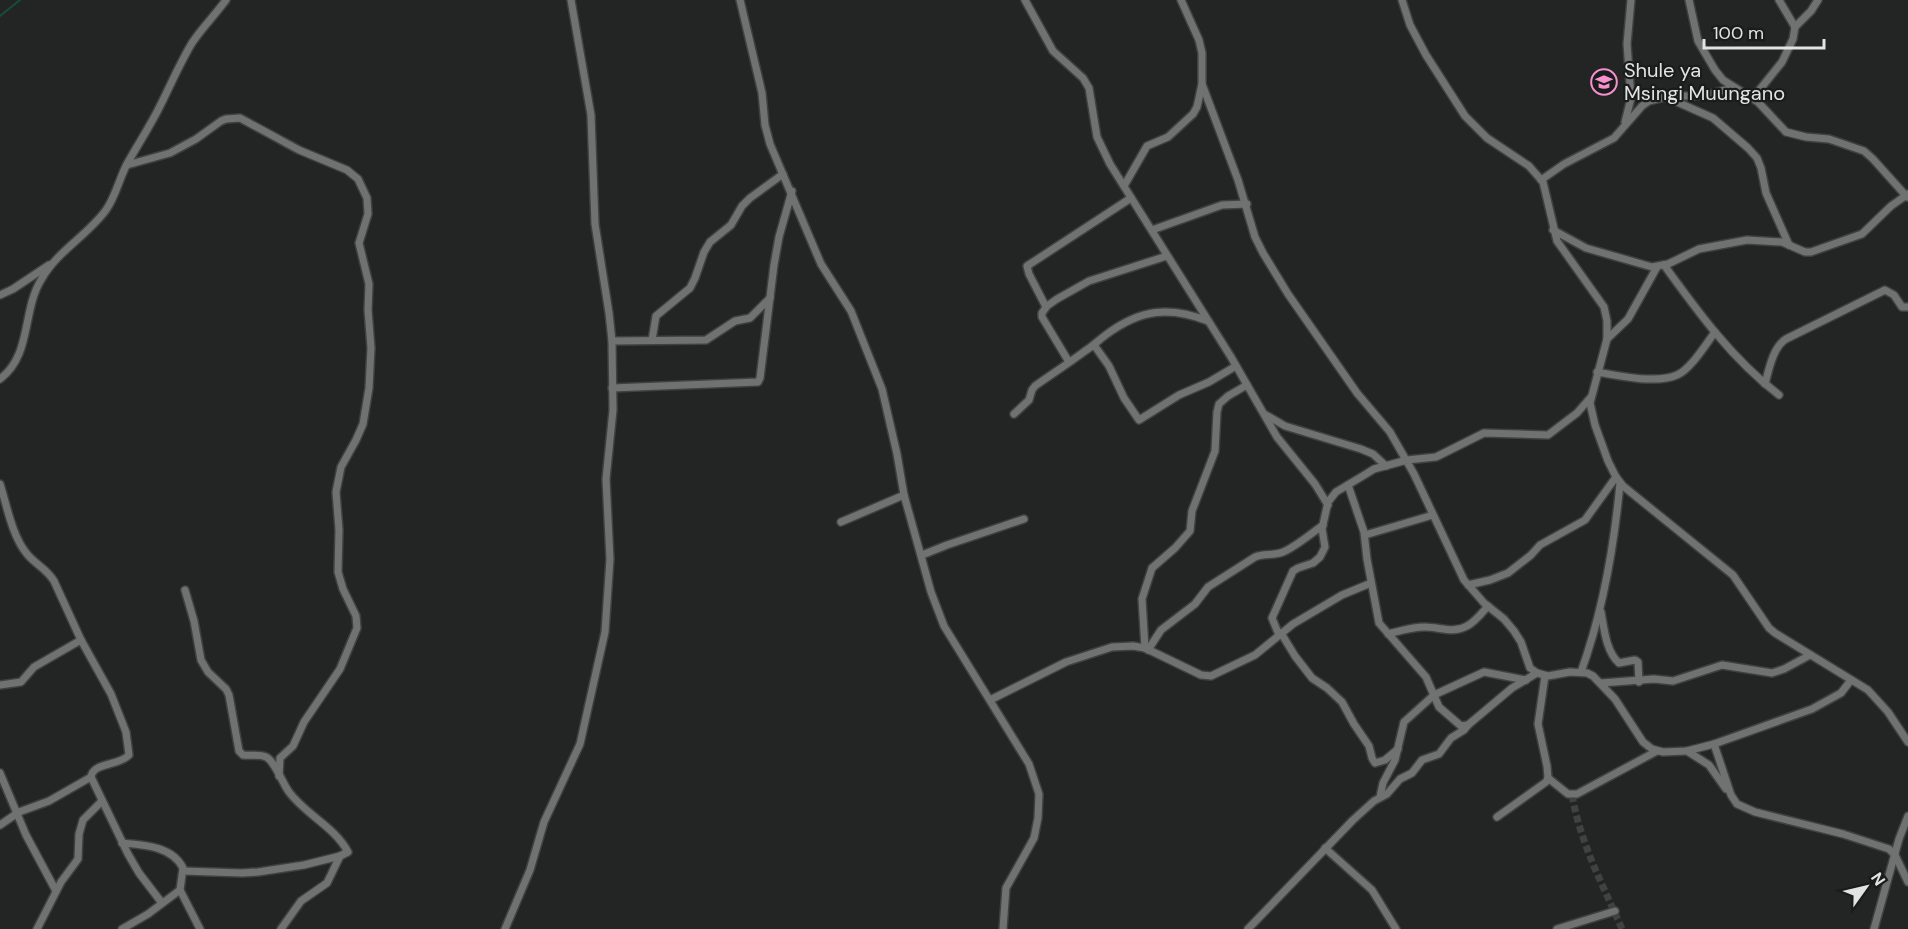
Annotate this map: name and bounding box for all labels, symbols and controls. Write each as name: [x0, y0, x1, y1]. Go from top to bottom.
scale bar: [1704, 12, 1824, 50]
text: 100 m: [1713, 21, 1764, 45]
place label: Shule ya Msingi Muungano: [1624, 57, 1785, 106]
school or university icon: Shule ya Msingi Muungano: [1589, 67, 1619, 97]
north arrow: [1836, 857, 1896, 917]
text: N: [1866, 868, 1890, 890]

